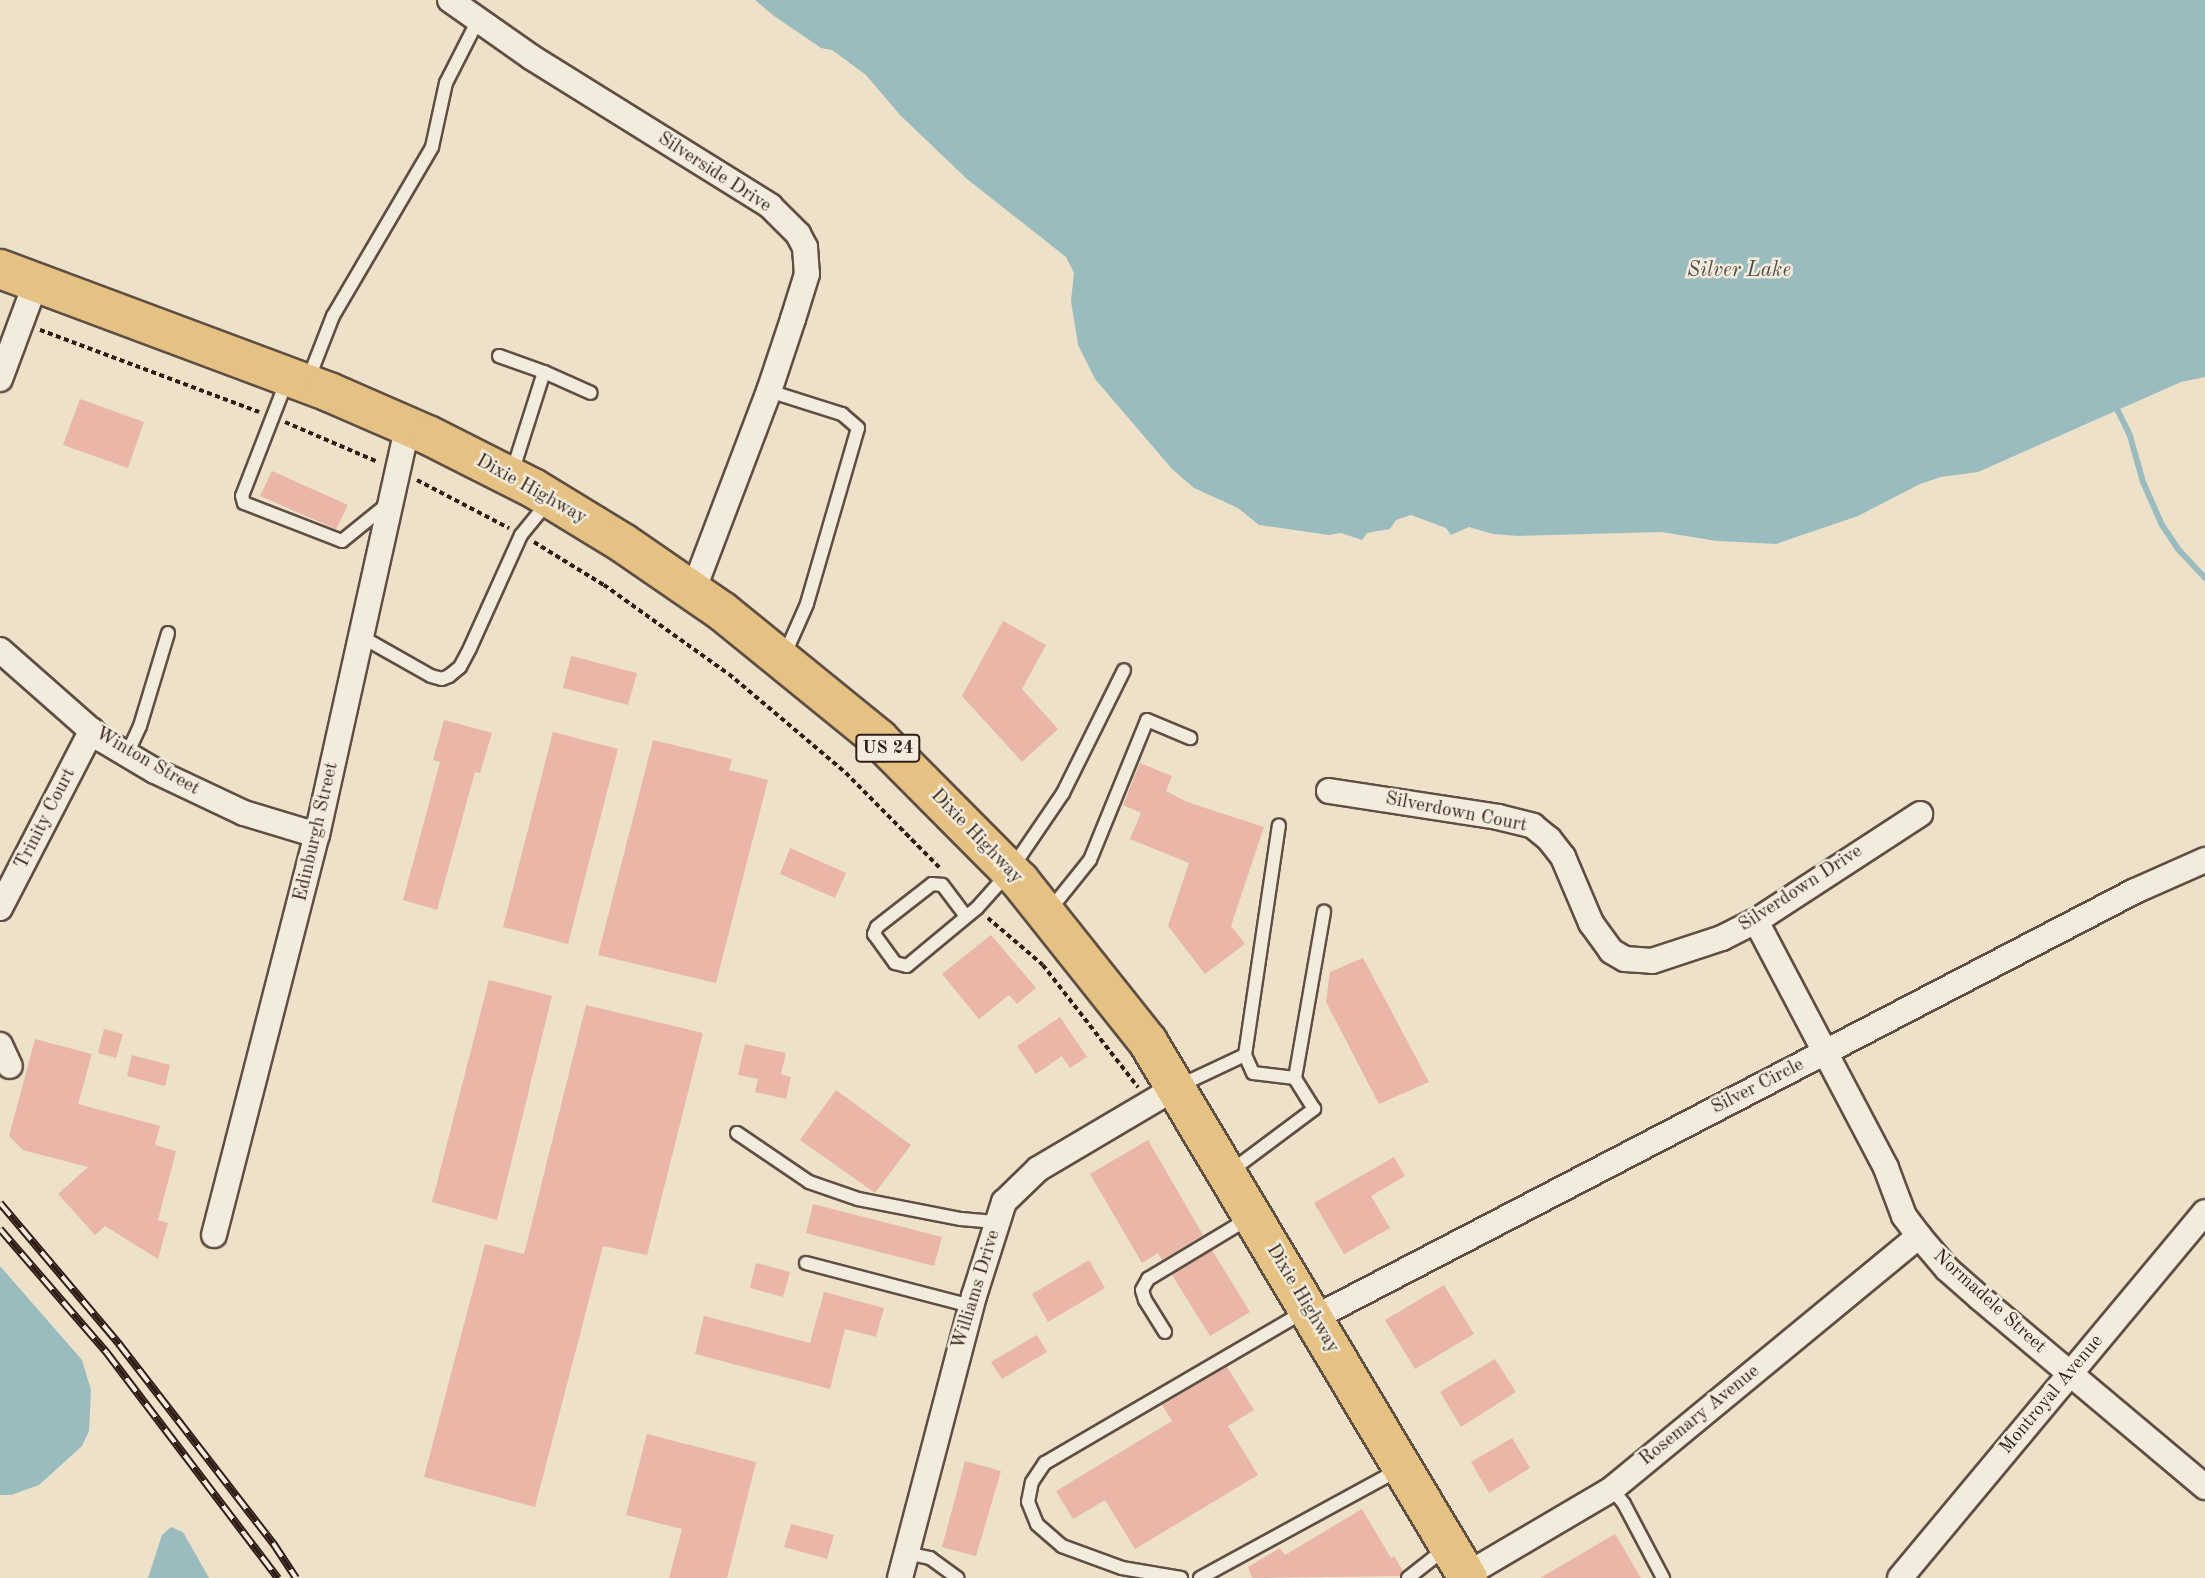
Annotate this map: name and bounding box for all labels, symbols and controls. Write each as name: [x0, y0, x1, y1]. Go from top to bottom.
street label: Silverside Drive: [653, 128, 775, 218]
water label: Silver Lake: [1687, 258, 1791, 284]
street label: Dixie Highway: [472, 450, 590, 530]
street label: Winton Street: [91, 723, 203, 801]
road number: US 24: [855, 734, 921, 762]
street label: Edinburgh Street: [290, 760, 344, 904]
street label: Trinity Court: [11, 765, 81, 873]
street label: Dixie Highway: [925, 785, 1027, 889]
street label: Silverdown Court: [1383, 788, 1529, 838]
street label: Silverdown Drive: [1735, 841, 1867, 937]
street label: Silver Circle: [1708, 1054, 1808, 1120]
street label: Williams Drive: [948, 1228, 1006, 1352]
street label: Dixie Highway: [1261, 1240, 1343, 1358]
street label: Normadele Street: [1928, 1245, 2050, 1359]
street label: Montroyal Avenue: [1995, 1331, 2109, 1459]
street label: Rosemary Avenue: [1635, 1361, 1765, 1471]

